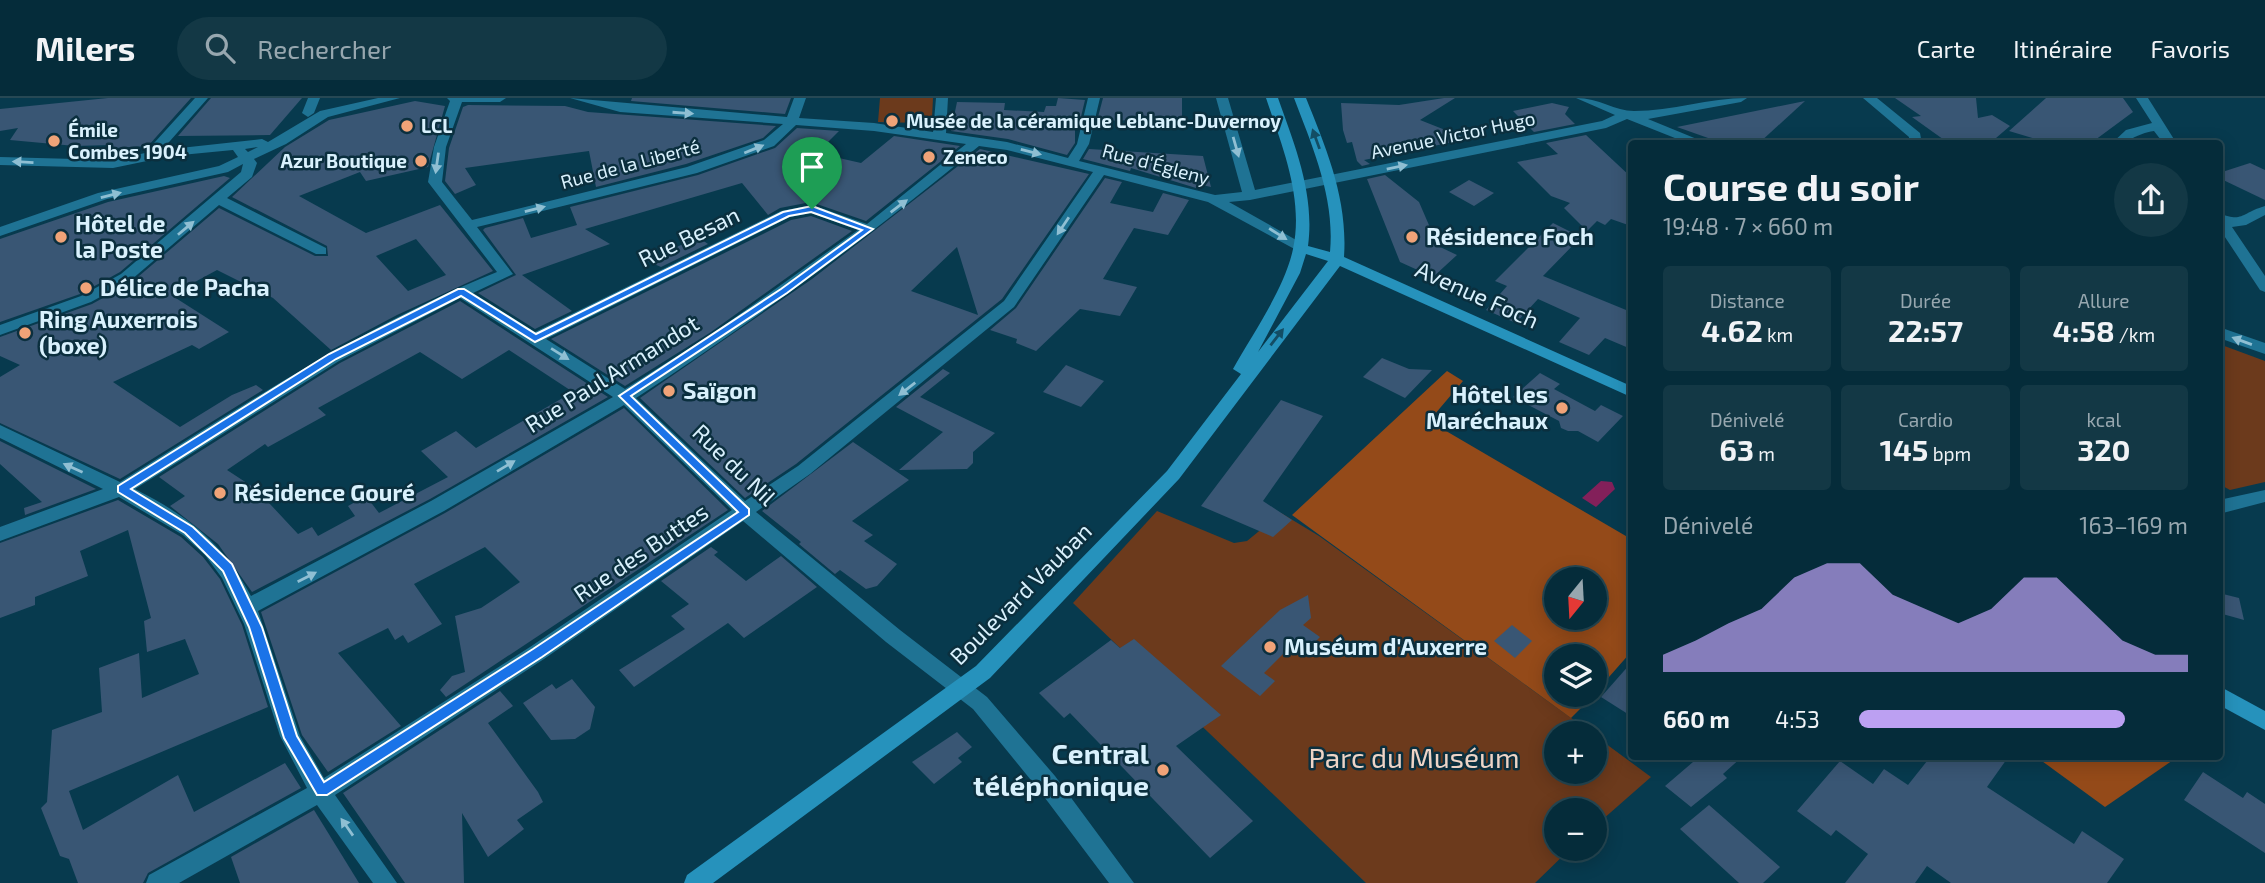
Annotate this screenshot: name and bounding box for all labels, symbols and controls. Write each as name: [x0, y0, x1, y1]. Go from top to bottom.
search box: [177, 17, 667, 80]
text: Milers: [35, 28, 135, 68]
icon: search: [201, 29, 239, 67]
text: Rechercher: [257, 33, 391, 64]
text: Carte: [1917, 34, 1975, 63]
text: Itinéraire: [2013, 34, 2112, 63]
text: Favoris: [2150, 34, 2230, 63]
street label: Avenue Victor Hugo: [1369, 106, 1537, 163]
one-way arrow: [673, 108, 695, 119]
place label: Musée de la céramique Leblanc-Duvernoy: [906, 109, 1281, 133]
marker: Musée de la céramique Leblanc-Duvernoy: [884, 113, 900, 129]
place label: LCL: [421, 114, 452, 137]
place label: Émile Combes 1904: [68, 117, 187, 163]
marker: LCL: [399, 118, 415, 134]
one-way arrow: [1310, 128, 1321, 149]
marker: Émile Combes 1904: [46, 133, 62, 149]
street label: Rue de la Liberté: [558, 134, 702, 193]
one-way arrow: [1231, 136, 1242, 158]
pin: [782, 137, 842, 209]
street label: Rue d'Égleny: [1100, 138, 1212, 189]
one-way arrow: [744, 143, 765, 154]
place label: Zeneco: [943, 145, 1008, 168]
one-way arrow: [1020, 147, 1042, 158]
icon: arrive: [793, 148, 831, 186]
place label: Azur Boutique: [281, 149, 407, 172]
marker: Zeneco: [921, 149, 937, 165]
one-way arrow: [432, 152, 443, 174]
marker: Azur Boutique: [413, 153, 429, 169]
one-way arrow: [12, 156, 34, 167]
one-way arrow: [1386, 161, 1408, 172]
text: Course du soir: [1663, 163, 1919, 209]
button: share: [2114, 163, 2188, 237]
one-way arrow: [101, 189, 122, 199]
one-way arrow: [890, 199, 908, 213]
street label: Rue Besan: [633, 200, 744, 273]
one-way arrow: [524, 203, 546, 214]
place label: Hôtel de la Poste: [75, 209, 166, 263]
text: 19:48 · 7 × 660 m: [1663, 212, 1833, 240]
one-way arrow: [1056, 217, 1070, 235]
one-way arrow: [178, 221, 195, 236]
place label: Résidence Foch: [1426, 222, 1594, 250]
one-way arrow: [1269, 228, 1288, 241]
marker: Hôtel de la Poste: [53, 229, 69, 245]
marker: Résidence Foch: [1404, 229, 1420, 245]
street label: Avenue Foch: [1411, 254, 1543, 334]
place label: Délice de Pacha: [100, 273, 270, 301]
marker: Délice de Pacha: [78, 280, 94, 296]
text: Distance: [1710, 289, 1785, 312]
text: Durée: [1900, 289, 1951, 312]
text: Allure: [2078, 289, 2130, 312]
place label: Ring Auxerrois (boxe): [39, 305, 198, 359]
street label: Rue Paul Armandot: [519, 308, 704, 438]
text: 4.62: [1701, 312, 1763, 348]
text: 22:57: [1888, 312, 1963, 348]
text: 4:58: [2053, 312, 2115, 348]
text: km: [1763, 323, 1793, 346]
text: /km: [2115, 323, 2155, 346]
marker: Ring Auxerrois (boxe): [17, 325, 33, 341]
one-way arrow: [1270, 328, 1285, 346]
one-way arrow: [2231, 335, 2252, 346]
one-way arrow: [550, 348, 570, 361]
place label: Saïgon: [683, 376, 757, 404]
place label: Hôtel les Maréchaux: [1426, 380, 1548, 434]
one-way arrow: [898, 381, 916, 395]
marker: Saïgon: [661, 383, 677, 399]
marker: Hôtel les Maréchaux: [1554, 400, 1570, 416]
text: Dénivelé: [1710, 408, 1784, 431]
text: Cardio: [1898, 408, 1953, 431]
text: kcal: [2086, 408, 2121, 431]
street label: Rue du Nil: [687, 418, 782, 511]
text: 63: [1719, 431, 1754, 467]
text: 145: [1880, 431, 1928, 467]
text: 320: [2077, 431, 2131, 467]
text: m: [1754, 442, 1775, 465]
text: bpm: [1928, 442, 1971, 465]
one-way arrow: [496, 460, 515, 472]
one-way arrow: [63, 462, 84, 473]
place label: Résidence Gouré: [234, 478, 415, 506]
marker: Résidence Gouré: [212, 485, 228, 501]
street label: Rue des Buttes: [568, 497, 713, 607]
text: Dénivelé: [1663, 511, 1753, 539]
text: 163–169 m: [2079, 511, 2188, 539]
street label: Boulevard Vauban: [943, 516, 1097, 670]
north arrow: [1544, 567, 1606, 630]
map controls: [1544, 567, 1607, 861]
one-way arrow: [297, 571, 317, 583]
place label: Muséum d'Auxerre: [1284, 632, 1487, 660]
marker: Muséum d'Auxerre: [1262, 639, 1278, 655]
button: layers: [1544, 644, 1607, 707]
text: 660 m: [1663, 705, 1730, 733]
text: 4:53: [1775, 705, 1820, 733]
button: +: [1544, 721, 1607, 784]
place label: Central téléphonique: [973, 736, 1150, 802]
park label: Parc du Muséum: [1308, 740, 1520, 774]
marker: Central téléphonique: [1155, 762, 1171, 778]
button: −: [1544, 798, 1607, 861]
one-way arrow: [340, 818, 354, 836]

